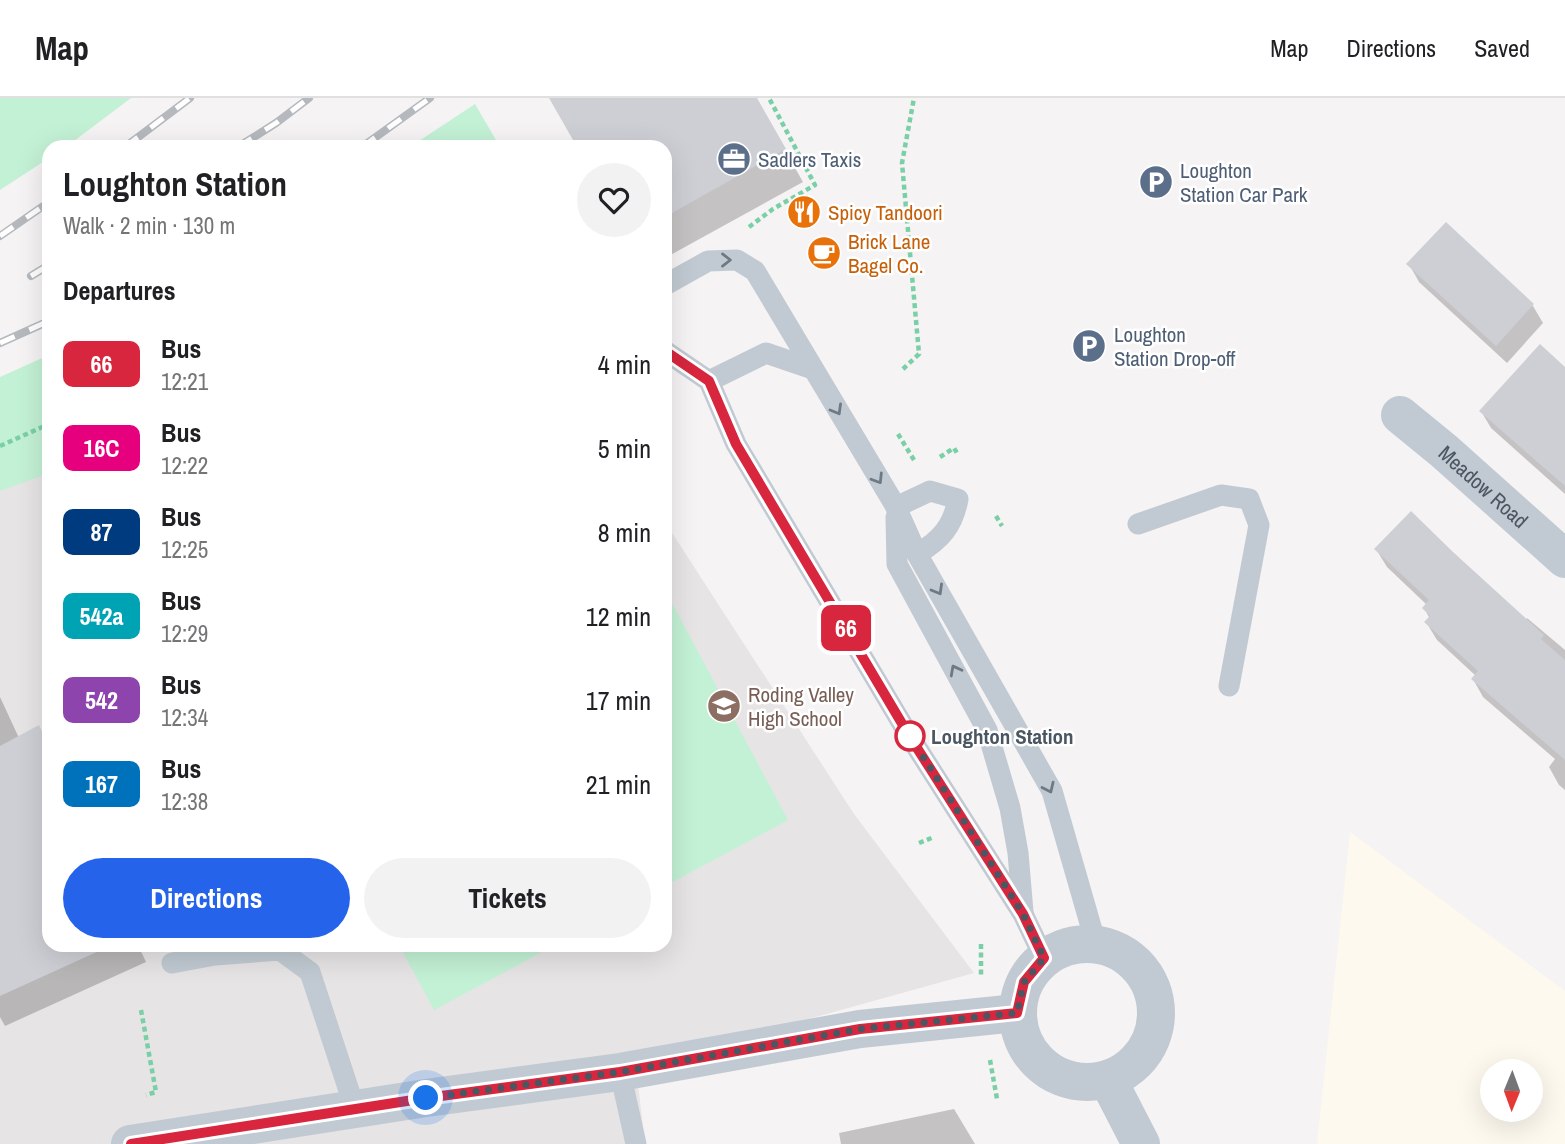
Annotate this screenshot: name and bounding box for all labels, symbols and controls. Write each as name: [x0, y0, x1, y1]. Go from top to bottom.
text: Map: [35, 26, 89, 70]
text: Map: [1270, 32, 1308, 64]
text: Directions: [1346, 32, 1436, 64]
text: Saved: [1474, 32, 1530, 64]
office icon: Sadlers Taxis: [715, 140, 753, 178]
place label: Sadlers Taxis: [758, 145, 861, 174]
place label: Loughton Station Car Park: [1180, 156, 1308, 209]
text: Loughton Station: [63, 162, 287, 206]
button: heart: [577, 163, 651, 237]
parking icon: Loughton Station Car Park: [1137, 163, 1175, 201]
restaurant icon: Spicy Tandoori: [785, 193, 823, 231]
place label: Spicy Tandoori: [828, 198, 943, 227]
text: Walk · 2 min · 130 m: [63, 210, 235, 241]
place label: Brick Lane Bagel Co.: [848, 227, 930, 280]
cafe icon: Brick Lane Bagel Co.: [805, 234, 843, 272]
one-way arrow: [721, 252, 732, 268]
text: Departures: [63, 273, 176, 308]
place label: Loughton Station Drop-off: [1114, 320, 1236, 373]
parking icon: Loughton Station Drop-off: [1070, 327, 1108, 365]
text: Bus: [161, 331, 201, 366]
text: 4 min: [598, 347, 651, 382]
text: 66: [91, 348, 112, 380]
text: 12:21: [161, 366, 208, 397]
one-way arrow: [829, 403, 842, 416]
text: Bus: [161, 415, 201, 450]
text: 5 min: [598, 431, 651, 466]
text: 16C: [83, 432, 120, 464]
street label: Meadow Road: [1433, 439, 1535, 534]
text: 12:22: [161, 450, 208, 481]
one-way arrow: [870, 471, 883, 484]
text: Bus: [161, 499, 201, 534]
text: 8 min: [598, 515, 651, 550]
text: 87: [91, 516, 112, 548]
text: 12:25: [161, 534, 208, 565]
one-way arrow: [930, 582, 943, 595]
text: Bus: [161, 583, 201, 618]
text: 12 min: [586, 599, 651, 634]
text: 542a: [80, 600, 123, 632]
line badge: 66: [814, 605, 878, 651]
text: 66: [835, 612, 857, 644]
text: 12:29: [161, 618, 208, 649]
one-way arrow: [949, 664, 963, 677]
text: Bus: [161, 667, 201, 702]
place label: Roding Valley High School: [748, 680, 854, 733]
text: 17 min: [586, 683, 651, 718]
text: 542: [85, 684, 118, 716]
school or university icon: Roding Valley High School: [705, 687, 743, 725]
text: 12:34: [161, 702, 208, 733]
marker: Loughton Station: [895, 721, 925, 751]
place label: Loughton Station: [931, 722, 1074, 751]
text: Bus: [161, 751, 201, 786]
text: 21 min: [586, 767, 651, 802]
text: 167: [85, 768, 118, 800]
one-way arrow: [1041, 781, 1055, 793]
text: 12:38: [161, 786, 208, 817]
button: Directions: [63, 858, 350, 938]
button: Tickets: [364, 858, 651, 938]
north arrow: [1480, 1059, 1544, 1122]
map controls: [1480, 1059, 1543, 1122]
your location: [408, 1080, 443, 1115]

